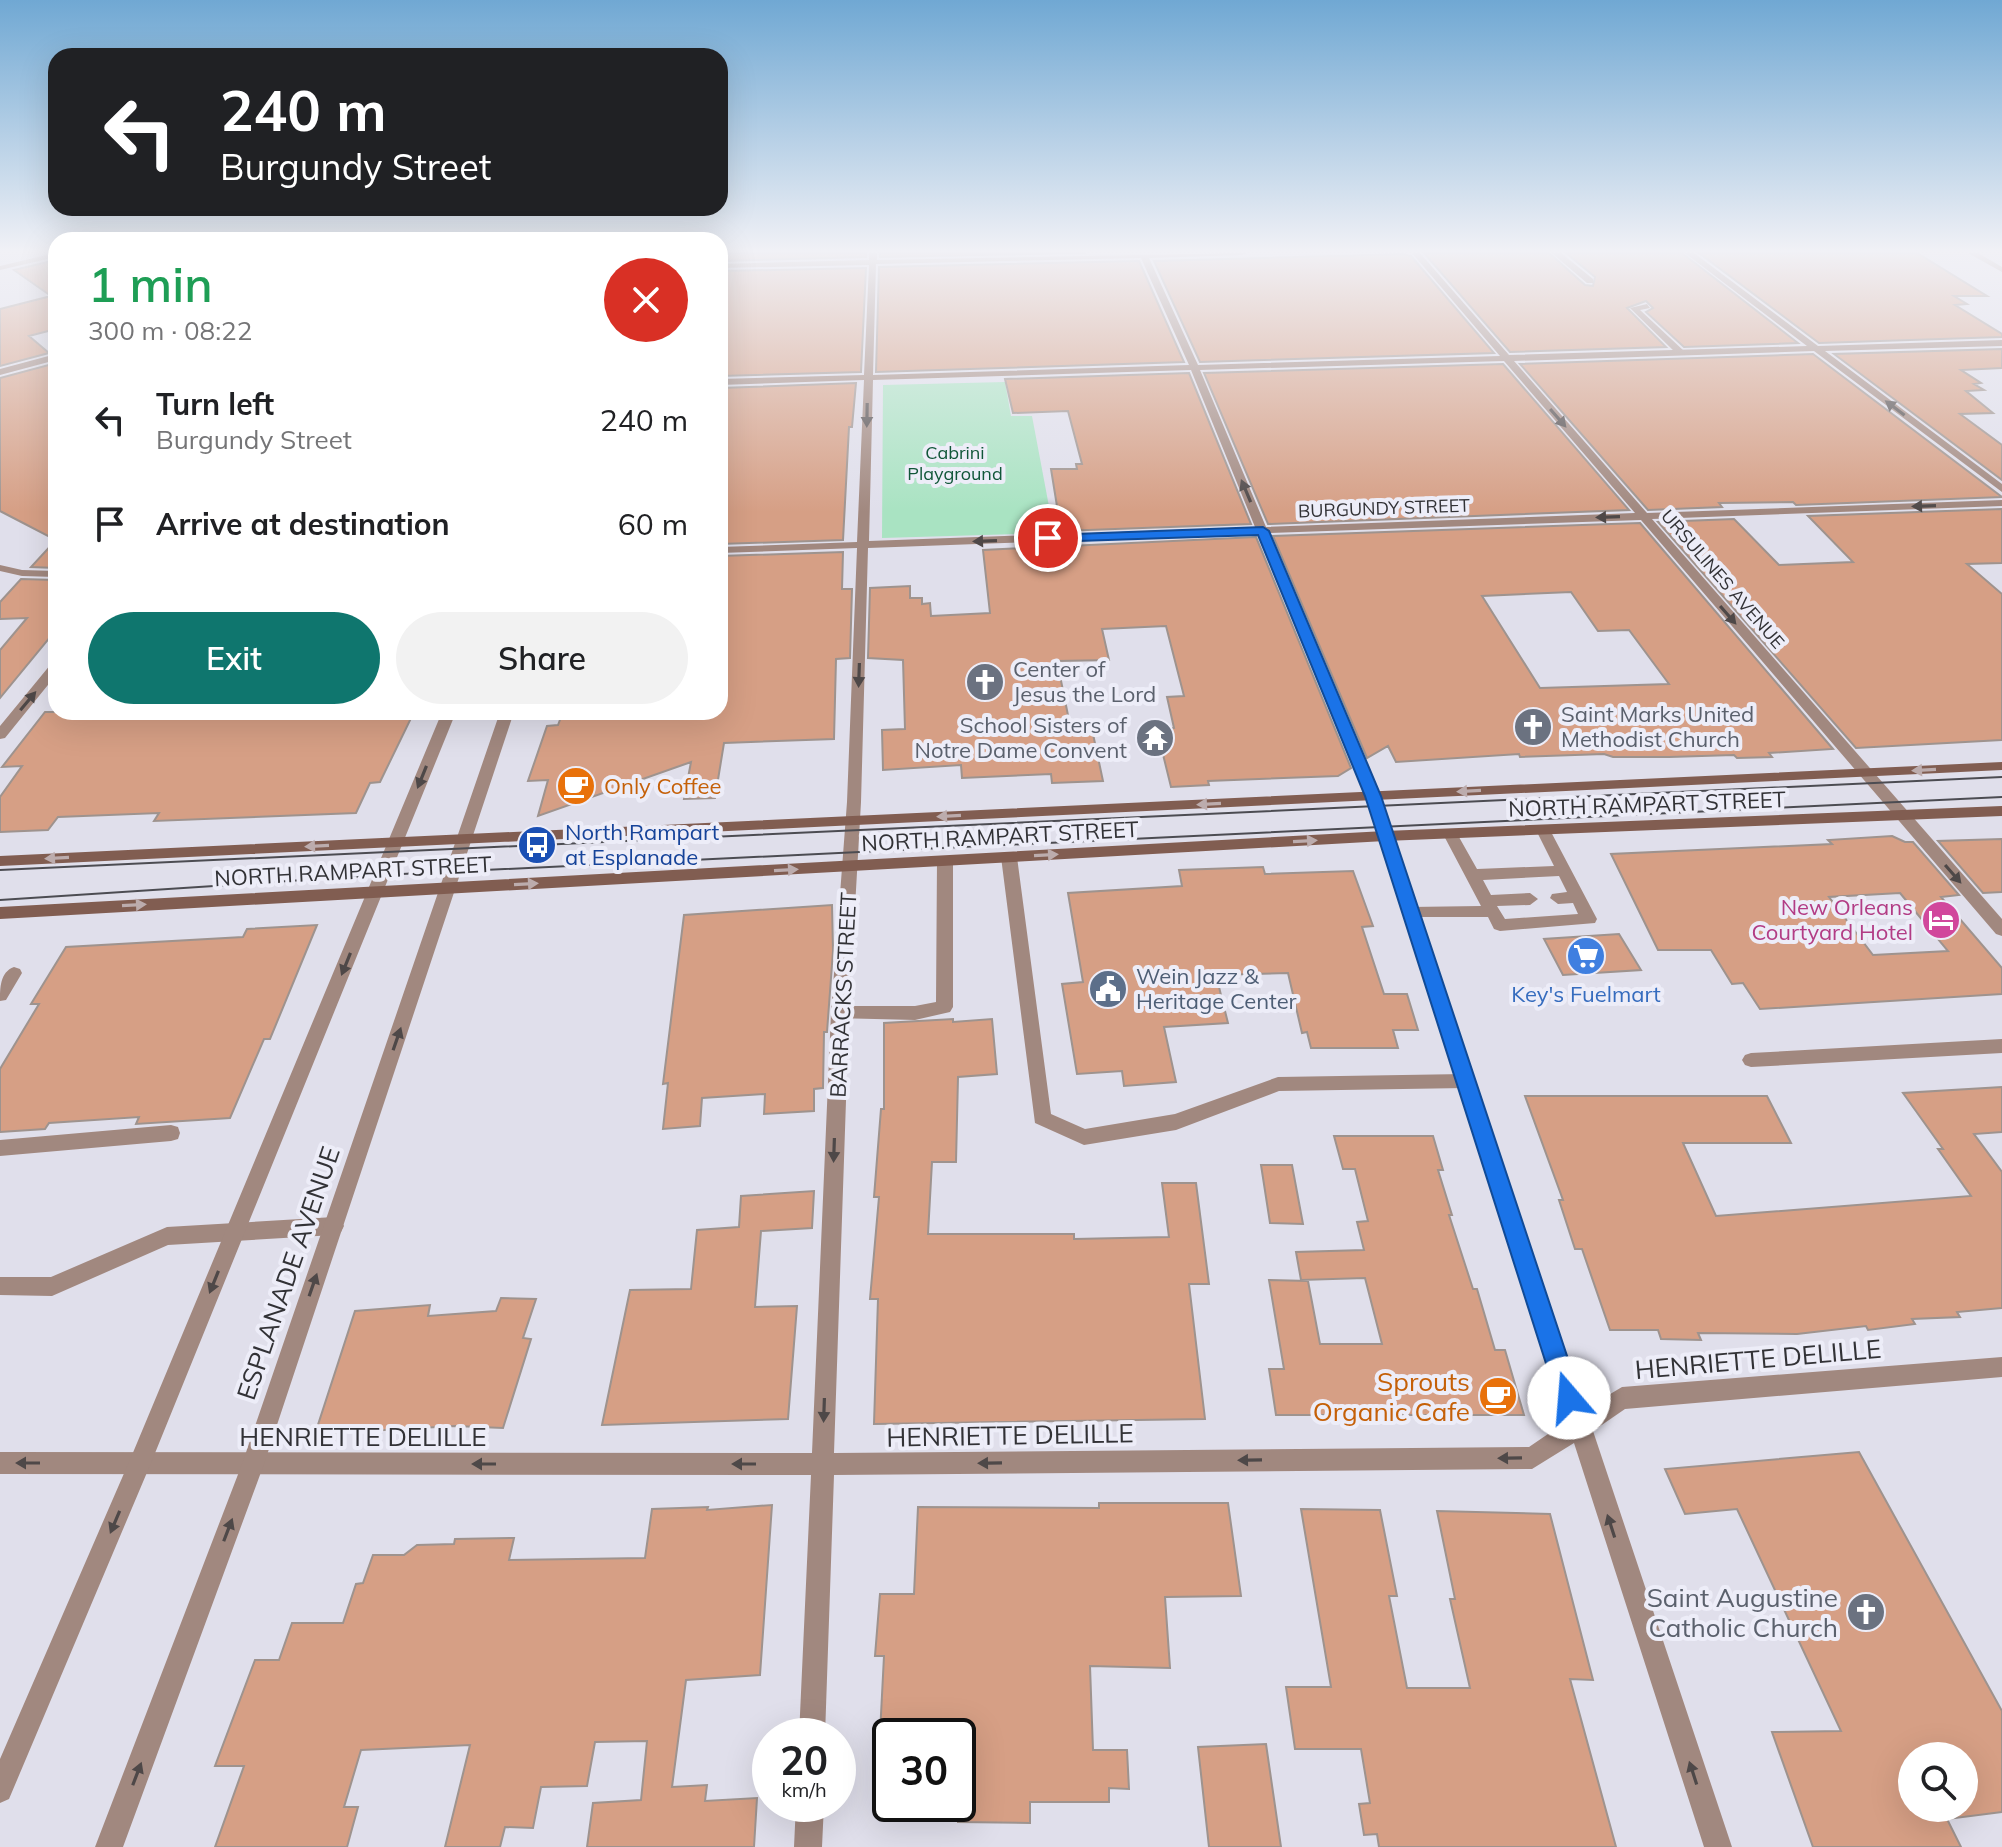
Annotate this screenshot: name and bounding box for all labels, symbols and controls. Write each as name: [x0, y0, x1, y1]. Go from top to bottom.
text: 240 m: [220, 75, 387, 145]
icon: left: [88, 80, 192, 184]
text: Burgundy Street: [220, 144, 491, 189]
text: 1 min: [88, 254, 213, 314]
button: close: [604, 258, 688, 342]
text: 300 m · 08:22: [88, 314, 252, 347]
text: Turn left: [156, 385, 274, 423]
icon: left: [88, 398, 132, 442]
one-way arrow: [1885, 400, 1905, 416]
text: 240 m: [600, 401, 688, 439]
one-way arrow: [860, 403, 873, 428]
one-way arrow: [1549, 408, 1566, 428]
text: Burgundy Street: [156, 423, 352, 456]
park label: Cabrini Playground: [907, 441, 1003, 485]
one-way arrow: [1239, 479, 1252, 503]
street label: BURGUNDY STREET: [1298, 494, 1470, 522]
one-way arrow: [1911, 500, 1936, 513]
icon: arrive: [88, 502, 132, 546]
pin: [1014, 504, 1082, 572]
text: Arrive at destination: [156, 505, 450, 543]
text: 60 m: [618, 505, 688, 543]
street label: URSULINES AVENUE: [1656, 505, 1790, 653]
one-way arrow: [1595, 511, 1620, 524]
icon: arrive: [1026, 516, 1070, 560]
one-way arrow: [972, 534, 997, 547]
one-way arrow: [1719, 604, 1736, 624]
button: Exit: [88, 612, 380, 704]
button: Share: [396, 612, 688, 704]
place label: Center of Jesus the Lord: [1013, 655, 1156, 708]
church icon: Center of Jesus the Lord: [964, 661, 1006, 703]
one-way arrow: [852, 663, 865, 688]
one-way arrow: [19, 691, 36, 711]
place label: Saint Marks United Methodist Church: [1561, 700, 1754, 753]
church icon: Saint Marks United Methodist Church: [1512, 706, 1554, 748]
place label: School Sisters of Notre Dame Convent: [914, 711, 1128, 764]
temple icon: School Sisters of Notre Dame Convent: [1134, 717, 1176, 759]
one-way arrow: [1911, 763, 1936, 776]
one-way arrow: [415, 765, 428, 789]
cafe icon: Only Coffee: [555, 765, 597, 807]
place label: Only Coffee: [604, 772, 721, 800]
one-way arrow: [1456, 785, 1481, 798]
street label: NORTH RAMPART STREET: [1508, 785, 1786, 823]
one-way arrow: [1196, 797, 1221, 810]
one-way arrow: [936, 810, 961, 823]
street label: NORTH RAMPART STREET: [861, 815, 1139, 857]
place label: North Rampart at Esplanade: [565, 818, 720, 871]
bus stop icon: North Rampart at Esplanade: [516, 824, 558, 866]
one-way arrow: [1293, 834, 1318, 847]
one-way arrow: [304, 840, 329, 853]
one-way arrow: [1034, 848, 1059, 861]
street label: NORTH RAMPART STREET: [214, 850, 492, 892]
one-way arrow: [44, 852, 69, 865]
one-way arrow: [774, 863, 799, 876]
one-way arrow: [1943, 864, 1961, 883]
one-way arrow: [514, 877, 539, 890]
street label: BARRACKS STREET: [824, 892, 862, 1098]
place label: New Orleans Courtyard Hotel: [1752, 893, 1913, 946]
one-way arrow: [122, 898, 147, 911]
hotel icon: New Orleans Courtyard Hotel: [1920, 899, 1962, 941]
supermarket icon: Key's Fuelmart: [1565, 935, 1607, 977]
one-way arrow: [339, 952, 352, 976]
place label: Wein Jazz & Heritage Center: [1136, 962, 1297, 1015]
public building icon: Wein Jazz & Heritage Center: [1087, 968, 1129, 1010]
place label: Key's Fuelmart: [1511, 980, 1661, 1008]
one-way arrow: [392, 1027, 404, 1051]
one-way arrow: [828, 1138, 841, 1163]
street label: ESPLANADE AVENUE: [229, 1142, 347, 1404]
one-way arrow: [208, 1270, 221, 1294]
one-way arrow: [308, 1273, 320, 1297]
street label: HENRIETTE DELILLE: [1633, 1332, 1883, 1386]
position arrow: [1527, 1356, 1611, 1440]
place label: Sprouts Organic Cafe: [1313, 1365, 1470, 1428]
cafe icon: Sprouts Organic Cafe: [1477, 1375, 1519, 1417]
one-way arrow: [817, 1398, 830, 1423]
street label: HENRIETTE DELILLE: [886, 1416, 1134, 1454]
street label: HENRIETTE DELILLE: [239, 1420, 487, 1453]
one-way arrow: [1497, 1452, 1522, 1464]
one-way arrow: [1237, 1454, 1262, 1467]
one-way arrow: [15, 1457, 40, 1469]
one-way arrow: [977, 1457, 1002, 1469]
one-way arrow: [471, 1458, 496, 1470]
one-way arrow: [731, 1458, 756, 1470]
one-way arrow: [108, 1510, 121, 1534]
one-way arrow: [1605, 1514, 1617, 1538]
one-way arrow: [222, 1518, 235, 1542]
place label: Saint Augustine Catholic Church: [1647, 1581, 1838, 1644]
church icon: Saint Augustine Catholic Church: [1845, 1591, 1887, 1633]
speed limit sign: 30: [872, 1718, 976, 1822]
text: 20: [780, 1735, 828, 1785]
map controls: [1898, 1742, 1978, 1822]
button: search: [1898, 1742, 1978, 1822]
one-way arrow: [1687, 1761, 1699, 1785]
one-way arrow: [131, 1762, 143, 1786]
text: km/h: [781, 1777, 827, 1802]

